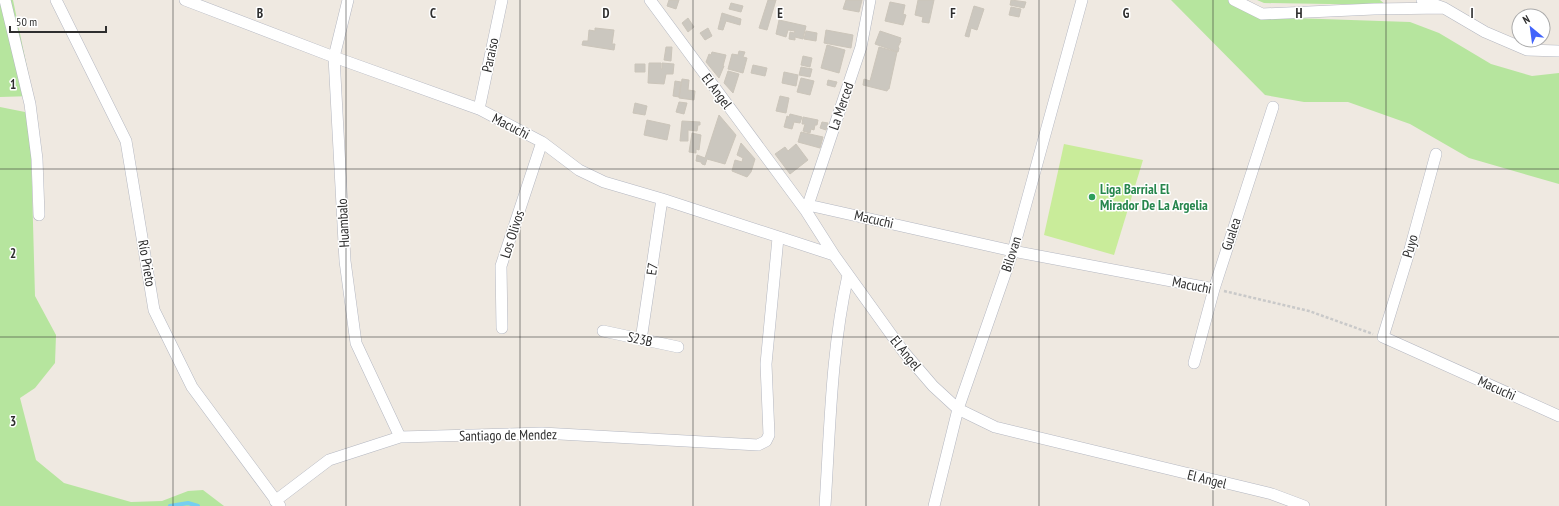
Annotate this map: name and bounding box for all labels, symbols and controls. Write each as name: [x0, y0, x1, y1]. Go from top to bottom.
text: B: [257, 5, 263, 22]
text: C: [430, 5, 436, 22]
text: D: [603, 5, 610, 22]
text: E: [777, 5, 783, 22]
text: F: [950, 5, 956, 22]
text: G: [1123, 5, 1130, 22]
text: H: [1296, 5, 1303, 22]
text: I: [1470, 5, 1474, 22]
scale bar: [10, 8, 106, 34]
north arrow: [1511, 8, 1551, 48]
text: N: [1520, 12, 1532, 27]
text: 50 m: [16, 14, 37, 29]
street label: Paraiso: [478, 36, 502, 74]
street label: El Angel: [698, 70, 737, 113]
text: 1: [10, 76, 16, 93]
street label: La Merced: [824, 80, 858, 132]
street label: Macuchi: [489, 109, 533, 143]
place label: Liga Barrial El Mirador De La Argelia: [1100, 180, 1208, 214]
marker: Liga Barrial El Mirador De La Argelia: [1087, 192, 1097, 202]
street label: Huambalo: [333, 198, 353, 248]
street label: Macuchi: [853, 206, 895, 232]
street label: Los Olivos: [496, 208, 528, 260]
street label: Gualea: [1217, 215, 1245, 253]
street label: Puyo: [1398, 232, 1422, 260]
street label: Bilovan: [997, 234, 1025, 274]
street label: Río Prieto: [134, 238, 160, 288]
text: 2: [10, 245, 16, 262]
street label: E7: [642, 262, 662, 276]
street label: Macuchi: [1171, 272, 1213, 298]
street label: S23B: [626, 328, 654, 350]
street label: El Angel: [887, 332, 926, 375]
street label: Macuchi: [1475, 372, 1519, 404]
text: 3: [10, 413, 16, 430]
street label: Santiago de Mendez: [459, 425, 557, 445]
street label: El Angel: [1186, 465, 1229, 493]

